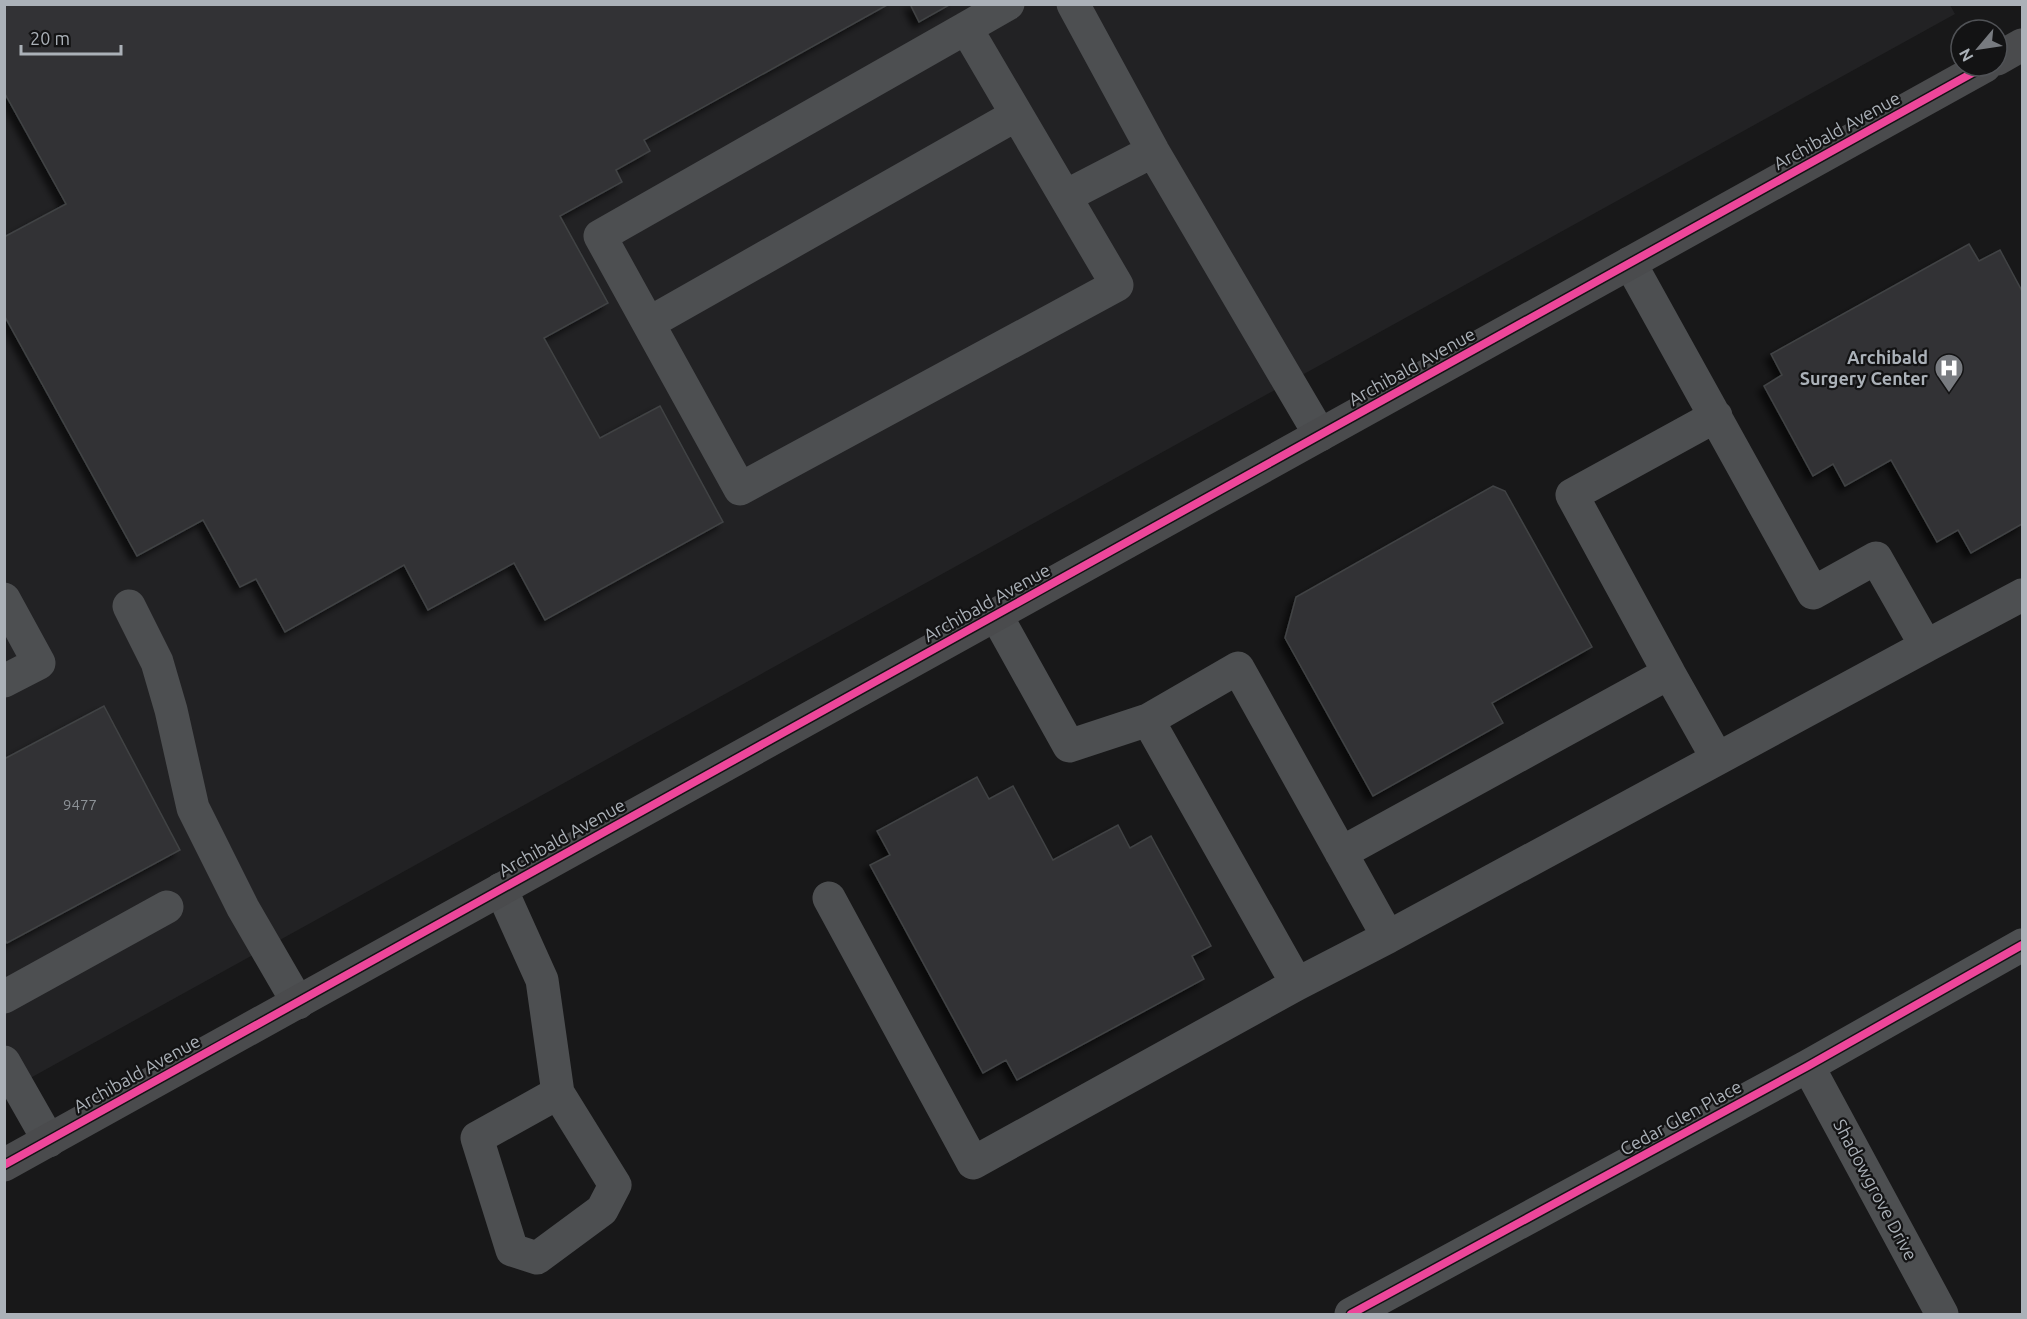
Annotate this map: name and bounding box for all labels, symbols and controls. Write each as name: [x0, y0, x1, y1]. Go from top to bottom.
scale bar: [21, 18, 122, 56]
north arrow: [1949, 18, 2009, 78]
text: 20 m: [30, 28, 70, 48]
text: N: [1955, 46, 1977, 65]
street label: Archibald Avenue: [1770, 87, 1903, 173]
street label: Archibald Avenue: [1345, 323, 1478, 409]
place label: Archibald Surgery Center: [1800, 347, 1929, 388]
hospital icon: Archibald Surgery Center: [1933, 352, 1965, 394]
street label: Archibald Avenue: [920, 559, 1053, 645]
street label: Archibald Avenue: [495, 794, 628, 880]
house number: 9477: [63, 796, 97, 813]
street label: Archibald Avenue: [70, 1030, 203, 1116]
street label: Cedar Glen Place: [1616, 1075, 1745, 1159]
street label: Shadowgrove Drive: [1830, 1116, 1922, 1264]

